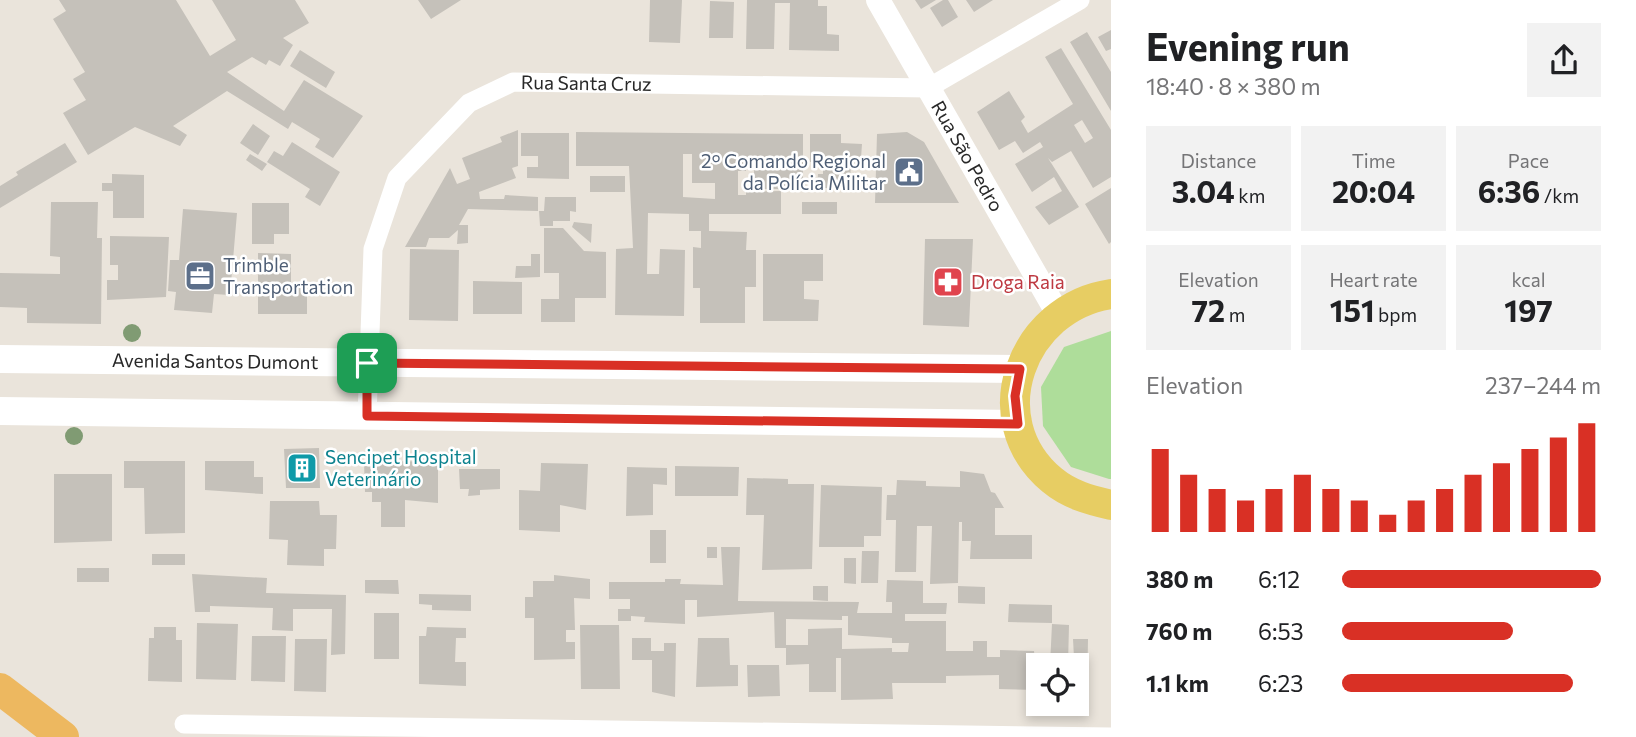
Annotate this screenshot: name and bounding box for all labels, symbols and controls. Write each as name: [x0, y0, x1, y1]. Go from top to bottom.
text: Evening run: [1146, 22, 1350, 69]
button: share: [1527, 23, 1601, 97]
street label: Rua Santa Cruz: [521, 70, 652, 95]
text: 18:40 · 8 × 380 m: [1146, 72, 1321, 100]
street label: Rua São Pedro: [927, 96, 1009, 215]
place label: 2º Comando Regional da Polícia Militar: [701, 149, 886, 194]
text: Distance: [1181, 149, 1256, 172]
text: Time: [1352, 149, 1395, 172]
text: Pace: [1508, 149, 1549, 172]
public building icon: 2º Comando Regional da Polícia Militar: [892, 155, 926, 189]
text: 3.04: [1172, 172, 1235, 209]
text: 20:04: [1332, 172, 1415, 209]
text: 6:36: [1478, 172, 1540, 209]
text: km: [1235, 184, 1265, 207]
text: /km: [1540, 184, 1579, 207]
place label: Trimble Transportation: [223, 253, 353, 298]
office icon: Trimble Transportation: [183, 259, 217, 293]
pharmacy icon: Droga Raia: [931, 265, 965, 299]
text: Elevation: [1178, 268, 1259, 291]
text: Heart rate: [1329, 268, 1418, 291]
text: kcal: [1511, 268, 1546, 291]
place label: Droga Raia: [971, 270, 1065, 293]
text: 72: [1192, 291, 1225, 328]
text: 151: [1330, 291, 1374, 328]
text: 197: [1504, 291, 1553, 328]
text: m: [1225, 303, 1245, 326]
text: bpm: [1374, 303, 1417, 326]
pin: [337, 333, 397, 393]
icon: arrive: [348, 344, 386, 382]
street label: Avenida Santos Dumont: [112, 348, 319, 373]
text: Elevation: [1146, 371, 1243, 399]
text: 237–244 m: [1485, 371, 1601, 399]
place label: Sencipet Hospital Veterinário: [325, 445, 477, 490]
building icon: Sencipet Hospital Veterinário: [285, 451, 319, 485]
text: 380 m: [1146, 565, 1213, 593]
text: 6:12: [1258, 565, 1300, 593]
text: 760 m: [1146, 617, 1212, 645]
text: 6:53: [1258, 617, 1304, 645]
map controls: [1026, 653, 1089, 716]
button: locate: [1026, 653, 1089, 716]
text: 1.1 km: [1146, 669, 1209, 697]
text: 6:23: [1258, 669, 1303, 697]

